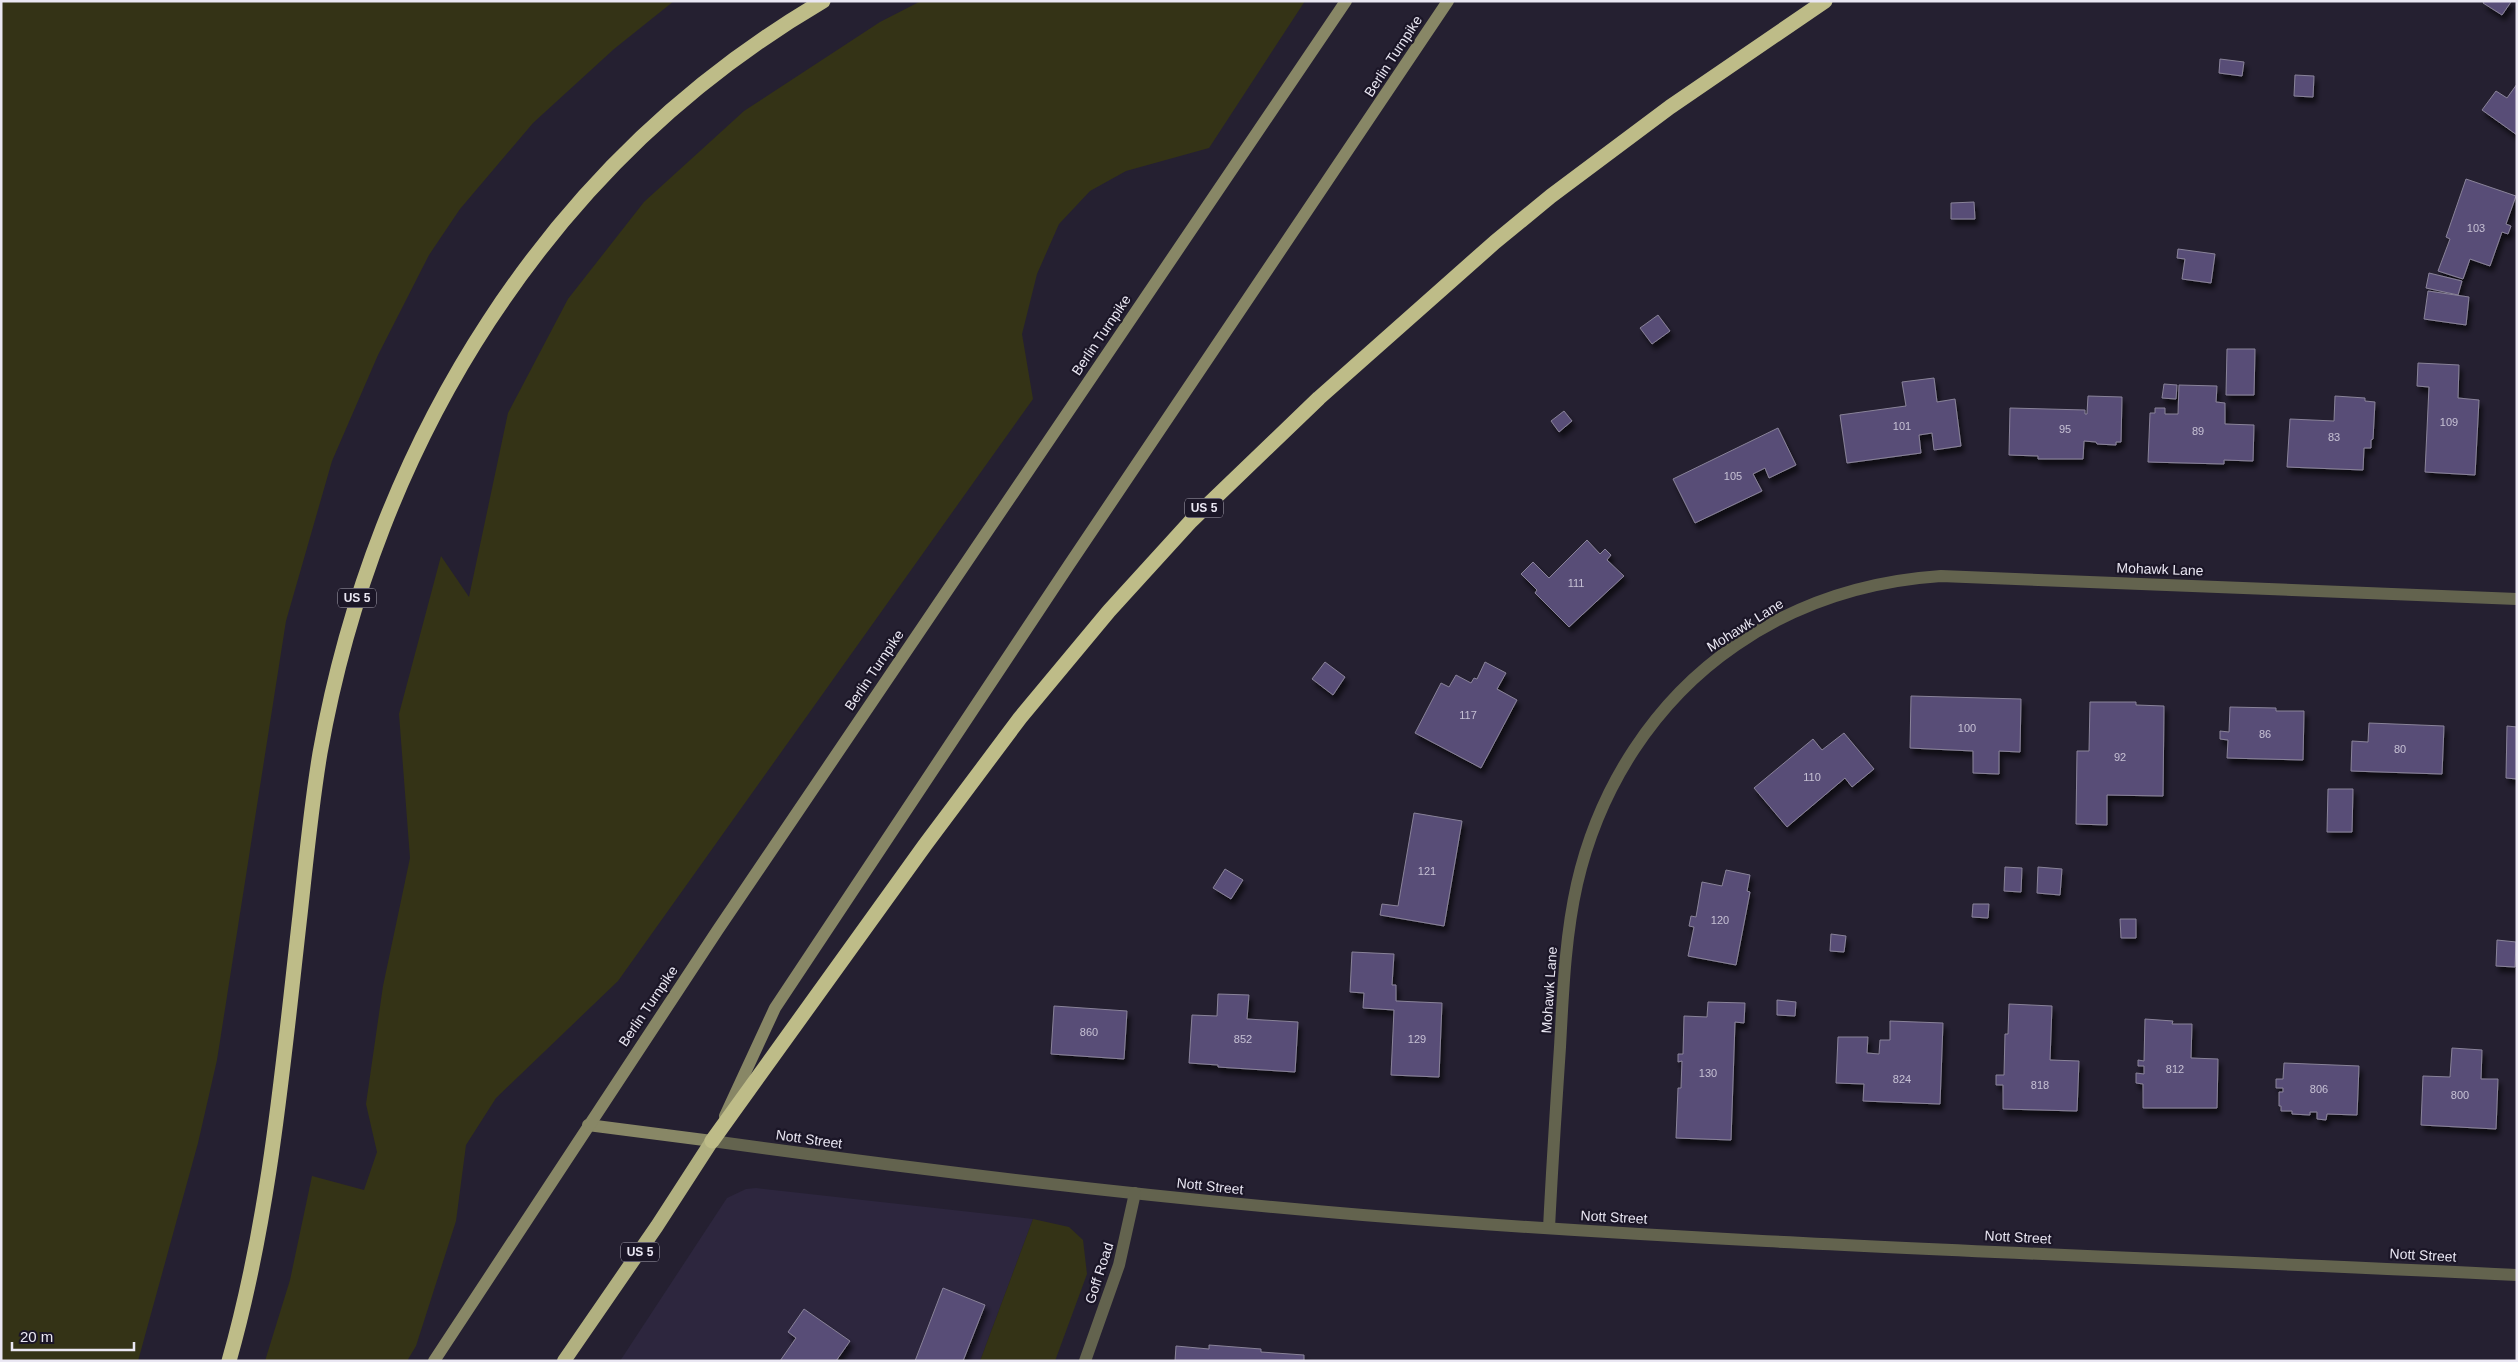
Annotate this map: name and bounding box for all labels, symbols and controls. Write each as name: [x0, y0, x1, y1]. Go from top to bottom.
street label: Berlin Turnpike: [1361, 12, 1425, 100]
house number: 103: [2467, 222, 2485, 234]
street label: Berlin Turnpike: [1068, 292, 1134, 378]
house number: 109: [2440, 416, 2458, 428]
house number: 101: [1893, 420, 1911, 432]
house number: 95: [2059, 423, 2071, 435]
house number: 89: [2192, 425, 2204, 437]
house number: 83: [2328, 431, 2340, 443]
house number: 105: [1724, 470, 1742, 482]
road number: US 5: [1185, 498, 1223, 518]
street label: Mohawk Lane: [2116, 559, 2204, 579]
house number: 111: [1568, 577, 1584, 589]
road number: US 5: [338, 588, 376, 608]
street label: Mohawk Lane: [1704, 595, 1786, 655]
street label: Berlin Turnpike: [841, 627, 907, 713]
house number: 117: [1459, 709, 1477, 721]
house number: 100: [1958, 722, 1976, 734]
house number: 86: [2259, 728, 2271, 740]
house number: 80: [2394, 743, 2406, 755]
house number: 92: [2114, 751, 2126, 763]
house number: 110: [1803, 771, 1821, 783]
house number: 121: [1418, 865, 1436, 877]
house number: 120: [1711, 914, 1729, 926]
street label: Mohawk Lane: [1538, 946, 1560, 1034]
street label: Berlin Turnpike: [615, 963, 681, 1049]
house number: 860: [1080, 1026, 1098, 1038]
house number: 852: [1234, 1033, 1252, 1045]
house number: 129: [1408, 1033, 1426, 1045]
house number: 812: [2166, 1063, 2184, 1075]
house number: 130: [1699, 1067, 1717, 1079]
house number: 824: [1893, 1073, 1911, 1085]
house number: 818: [2031, 1079, 2049, 1091]
house number: 806: [2310, 1083, 2328, 1095]
house number: 800: [2451, 1089, 2469, 1101]
street label: Nott Street: [775, 1126, 843, 1152]
street label: Nott Street: [1176, 1175, 1244, 1197]
street label: Nott Street: [1580, 1207, 1648, 1227]
street label: Nott Street: [1984, 1227, 2052, 1247]
street label: Goff Road: [1082, 1240, 1116, 1306]
road number: US 5: [621, 1242, 659, 1262]
street label: Nott Street: [2389, 1245, 2457, 1265]
scale bar: [12, 1320, 135, 1352]
text: 20 m: [20, 1328, 53, 1345]

